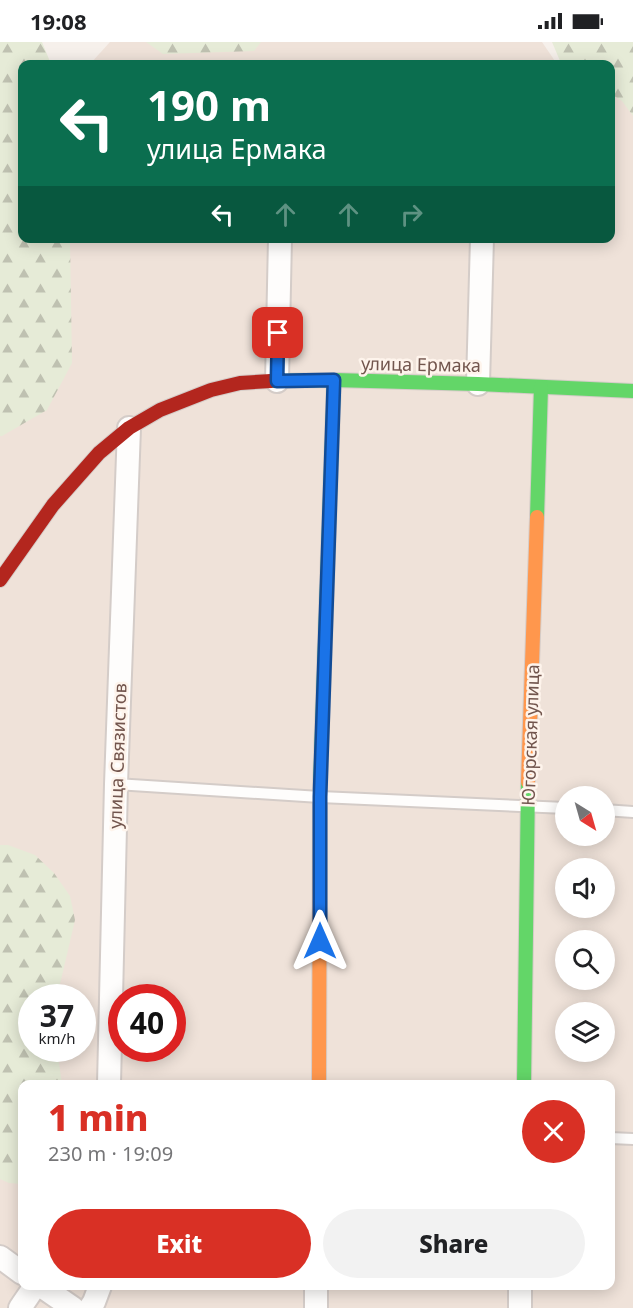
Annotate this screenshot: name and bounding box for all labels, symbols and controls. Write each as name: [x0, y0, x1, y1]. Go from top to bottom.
text: 19:08: [30, 6, 87, 36]
text: 190 m: [147, 76, 271, 133]
icon: left: [48, 84, 126, 162]
text: улица Ермака: [147, 130, 327, 167]
icon: left: [206, 198, 239, 231]
icon: ahead: [269, 198, 302, 231]
icon: ahead: [332, 198, 365, 231]
icon: right: [395, 198, 428, 231]
pin: [252, 307, 303, 358]
icon: arrive: [261, 316, 294, 349]
street label: улица Ермака: [361, 351, 481, 377]
street label: Югорская улица: [516, 664, 544, 806]
street label: улица Связистов: [102, 683, 132, 829]
north arrow: [555, 786, 615, 846]
map controls: [555, 786, 615, 1062]
button: sound: [555, 858, 615, 918]
position arrow: [288, 909, 352, 973]
button: search: [555, 930, 615, 990]
speed limit sign: 40: [108, 984, 186, 1062]
text: 37: [40, 995, 74, 1036]
button: layers: [555, 1002, 615, 1062]
text: km/h: [39, 1028, 75, 1048]
text: 1 min: [48, 1093, 149, 1142]
button: close: [522, 1100, 585, 1163]
text: 230 m · 19:09: [48, 1140, 173, 1167]
button: Exit: [48, 1209, 311, 1278]
button: Share: [323, 1209, 585, 1278]

